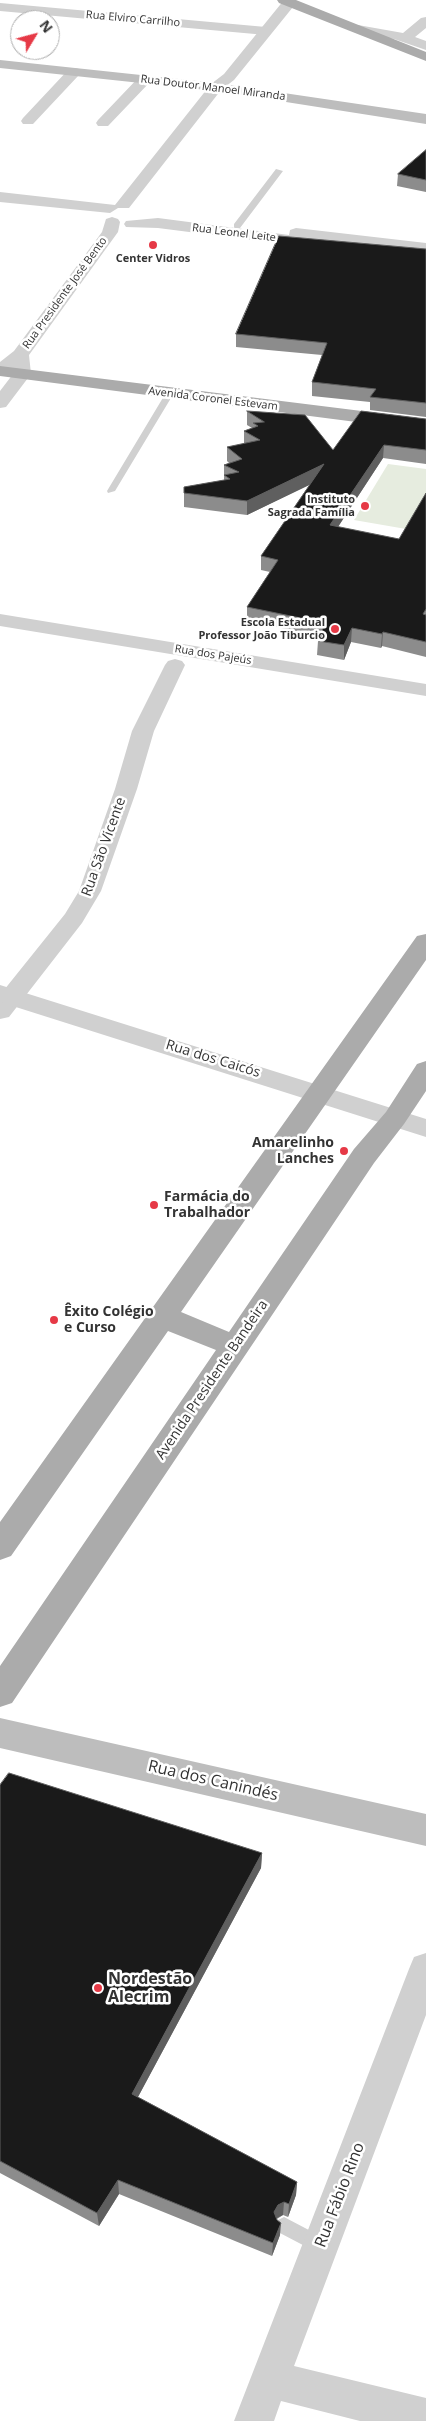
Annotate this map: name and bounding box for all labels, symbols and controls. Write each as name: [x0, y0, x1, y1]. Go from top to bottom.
street label: Rua Elviro Carrilho: [85, 8, 181, 30]
north arrow: [10, 10, 60, 60]
text: N: [36, 16, 58, 37]
street label: Rua Doutor Manoel Miranda: [140, 73, 286, 103]
street label: Rua Leonel Leite: [191, 221, 277, 245]
street label: Rua Presidente José Bento: [20, 235, 110, 351]
marker: Center Vidros: [147, 239, 159, 251]
place label: Center Vidros: [116, 252, 190, 266]
street label: Avenida Coronel Estevam: [148, 385, 278, 413]
place label: Instituto Sagrada Família: [268, 493, 355, 519]
marker: Instituto Sagrada Família: [359, 500, 371, 512]
place label: Escola Estadual Professor João Tiburcio: [198, 616, 325, 642]
marker: Escola Estadual Professor João Tiburcio: [329, 623, 341, 635]
street label: Rua dos Pajeús: [174, 642, 252, 668]
street label: Rua São Vicente: [78, 795, 130, 899]
street label: Rua dos Caicós: [164, 1037, 262, 1081]
place label: Amarelinho Lanches: [252, 1135, 334, 1168]
marker: Amarelinho Lanches: [338, 1145, 350, 1157]
place label: Farmácia do Trabalhador: [164, 1189, 250, 1222]
marker: Farmácia do Trabalhador: [148, 1199, 160, 1211]
street label: Avenida Presidente Bandeira: [152, 1297, 272, 1463]
place label: Êxito Colégio e Curso: [64, 1304, 154, 1336]
marker: Êxito Colégio e Curso: [48, 1314, 60, 1326]
street label: Rua dos Canindés: [146, 1757, 280, 1805]
place label: Nordestão Alecrim: [108, 1969, 192, 2007]
marker: Nordestão Alecrim: [92, 1982, 104, 1994]
street label: Rua Fábio Rino: [311, 2140, 369, 2250]

